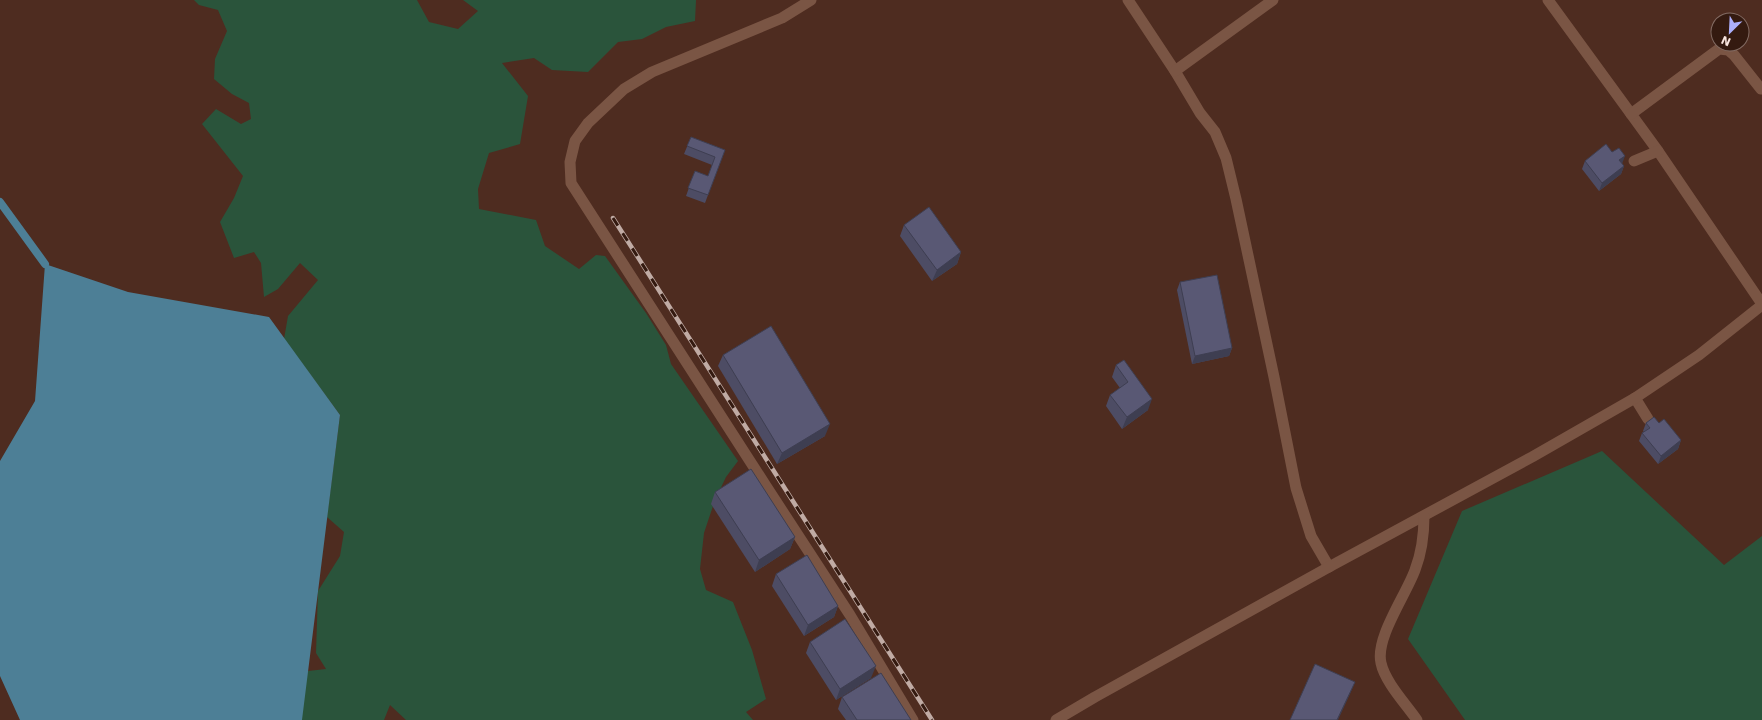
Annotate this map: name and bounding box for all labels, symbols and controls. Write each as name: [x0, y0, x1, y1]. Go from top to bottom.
north arrow: [1710, 12, 1750, 52]
text: N: [1719, 33, 1733, 48]

